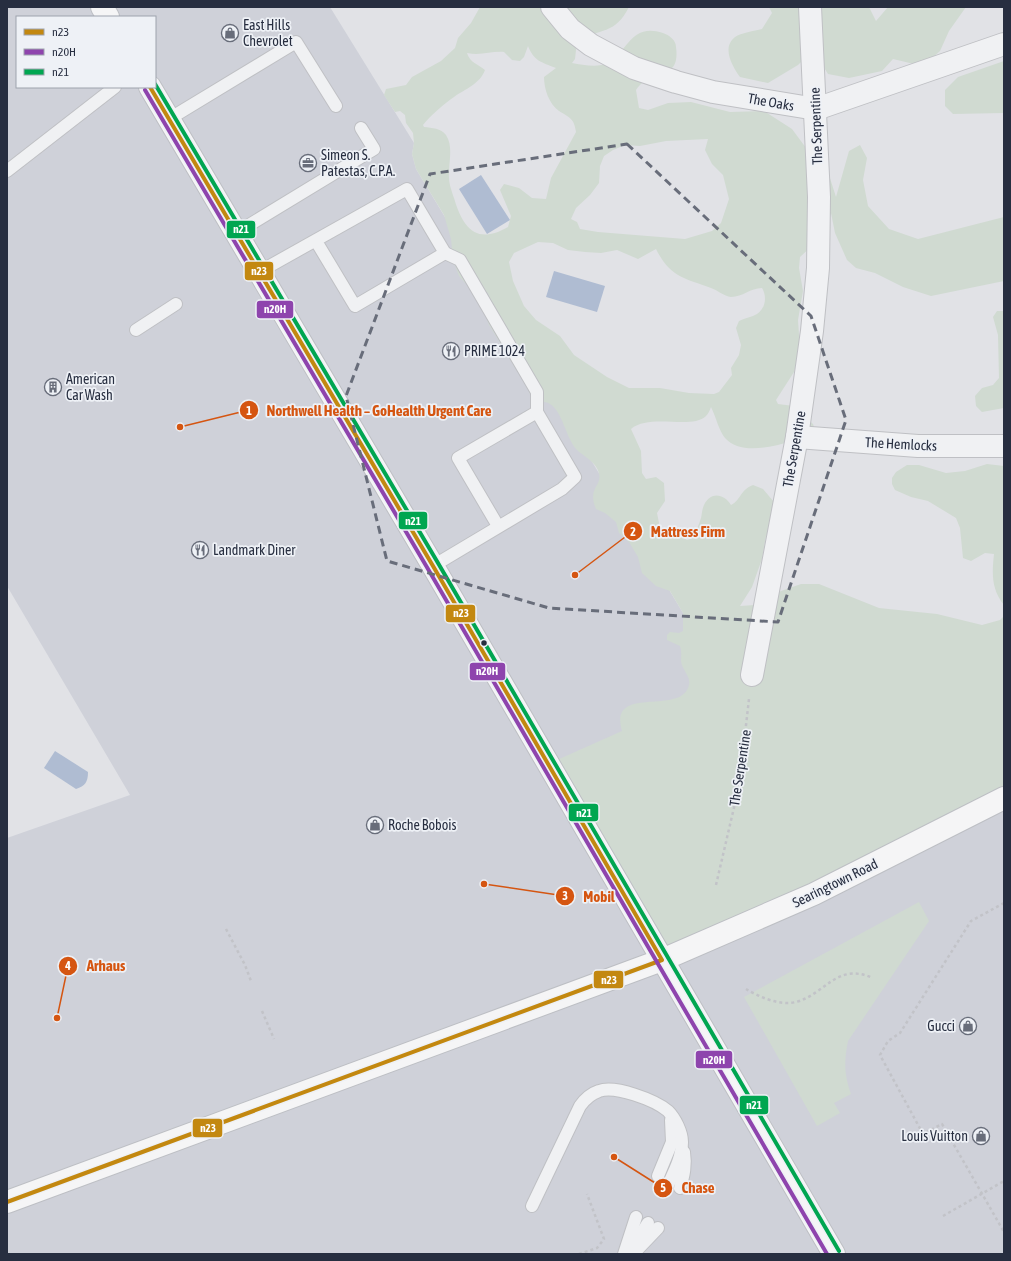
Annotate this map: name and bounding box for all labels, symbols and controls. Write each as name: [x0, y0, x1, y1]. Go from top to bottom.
legend: [16, 16, 156, 88]
place label: East Hills Chevrolet: [243, 17, 293, 49]
shop icon: East Hills Chevrolet: [220, 23, 240, 43]
text: n23: [52, 25, 69, 39]
text: n20H: [52, 45, 76, 59]
text: n21: [52, 65, 69, 79]
street label: The Serpentine: [807, 87, 825, 165]
street label: The Oaks: [747, 90, 795, 114]
place label: Simeon S. Patestas, C.P.A.: [321, 147, 395, 179]
office icon: Simeon S. Patestas, C.P.A.: [298, 153, 318, 173]
line badge: n21: [226, 220, 256, 239]
text: n21: [233, 223, 249, 235]
line badge: n23: [244, 261, 274, 281]
text: n23: [251, 265, 267, 277]
line badge: n20H: [256, 300, 294, 319]
text: n20H: [264, 303, 286, 315]
restaurant icon: PRIME 1024: [441, 341, 461, 361]
place label: PRIME 1024: [464, 343, 525, 359]
place label: American Car Wash: [66, 371, 115, 403]
building icon: American Car Wash: [43, 377, 63, 397]
callout: Northwell Health – GoHealth Urgent Care: [239, 397, 500, 424]
text: Northwell Health – GoHealth Urgent Care: [266, 402, 492, 419]
text: 1: [246, 404, 252, 418]
street label: The Serpentine: [779, 409, 809, 489]
street label: The Hemlocks: [865, 434, 937, 454]
line badge: n21: [398, 511, 428, 530]
text: n21: [405, 515, 421, 527]
callout: Mattress Firm: [623, 518, 733, 545]
text: Mattress Firm: [651, 523, 725, 540]
text: 2: [630, 525, 636, 539]
restaurant icon: Landmark Diner: [190, 540, 210, 560]
place label: Landmark Diner: [213, 542, 296, 558]
line badge: n23: [445, 604, 476, 623]
text: n23: [453, 607, 469, 619]
unlabelled marker: [479, 638, 489, 648]
line badge: n20H: [469, 662, 506, 681]
text: n20H: [476, 665, 498, 677]
street label: The Serpentine: [726, 728, 754, 808]
line badge: n21: [568, 803, 599, 822]
text: n21: [576, 807, 592, 819]
shop icon: Roche Bobois: [365, 815, 385, 835]
place label: Roche Bobois: [388, 817, 456, 833]
street label: Searingtown Road: [790, 855, 880, 911]
callout: Mobil: [555, 883, 623, 910]
text: Mobil: [583, 888, 616, 905]
text: 3: [562, 889, 568, 903]
callout: Arhaus: [58, 952, 133, 979]
text: Arhaus: [86, 957, 126, 974]
text: 4: [64, 959, 71, 973]
line badge: n23: [593, 970, 624, 989]
text: n23: [601, 974, 617, 986]
shop icon: Gucci: [958, 1016, 978, 1036]
place label: Gucci: [927, 1018, 955, 1034]
line badge: n20H: [695, 1050, 733, 1069]
text: n20H: [703, 1054, 725, 1066]
line badge: n21: [739, 1095, 769, 1115]
text: n21: [746, 1099, 762, 1111]
line badge: n23: [192, 1118, 223, 1138]
text: n23: [200, 1122, 216, 1134]
shop icon: Louis Vuitton: [971, 1126, 991, 1146]
place label: Louis Vuitton: [901, 1128, 968, 1144]
callout: Chase: [653, 1175, 722, 1202]
text: Chase: [681, 1179, 715, 1196]
text: 5: [660, 1181, 666, 1195]

